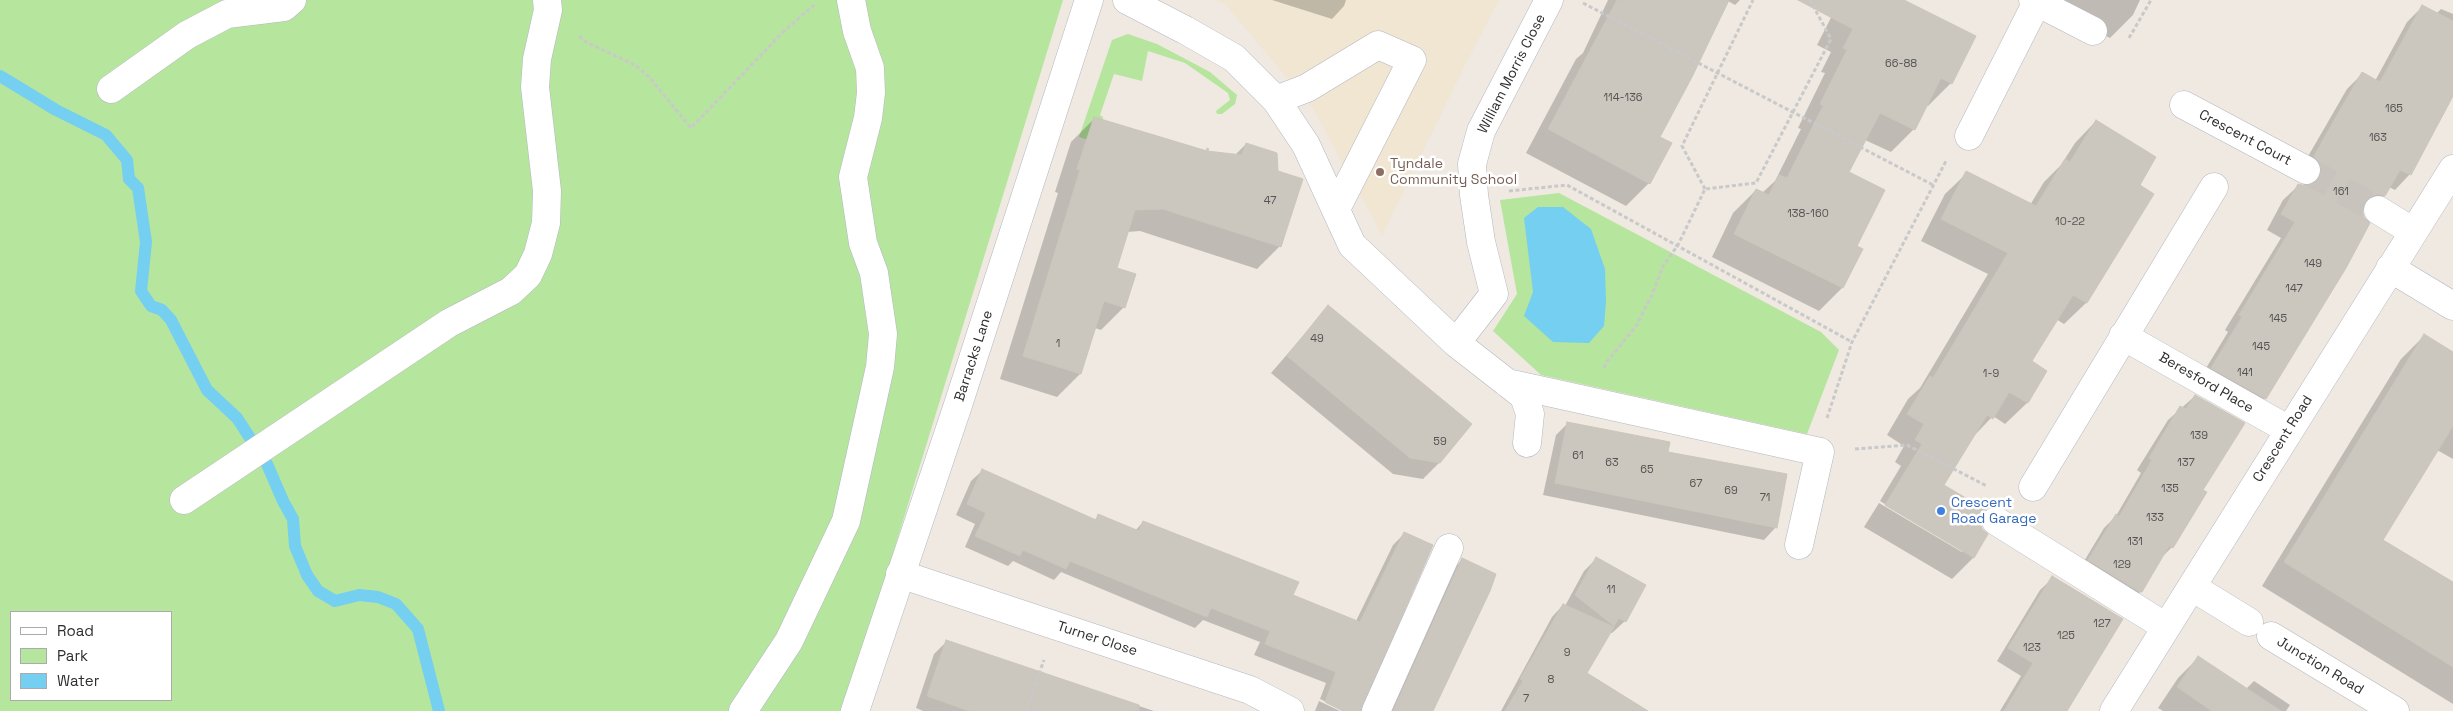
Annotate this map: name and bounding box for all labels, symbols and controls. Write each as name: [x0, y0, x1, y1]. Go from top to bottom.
street label: William Morris Close: [1475, 11, 1549, 137]
house number: 66-88: [1885, 57, 1917, 71]
house number: 114-136: [1603, 91, 1643, 105]
house number: 165: [2385, 102, 2403, 116]
street label: Crescent Court: [2196, 106, 2294, 170]
house number: 163: [2369, 131, 2387, 145]
place label: Tyndale Community School: [1390, 156, 1517, 188]
marker: Tyndale Community School: [1374, 166, 1386, 178]
house number: 161: [2333, 185, 2349, 199]
house number: 47: [1264, 194, 1276, 208]
house number: 138-160: [1787, 207, 1829, 221]
house number: 10-22: [2055, 215, 2085, 229]
house number: 149: [2304, 257, 2322, 271]
house number: 147: [2285, 282, 2303, 296]
street label: Barracks Lane: [951, 308, 997, 404]
house number: 145: [2269, 312, 2287, 326]
house number: 49: [1310, 332, 1324, 346]
house number: 1: [1056, 337, 1060, 351]
house number: 145: [2252, 340, 2270, 354]
street label: Beresford Place: [2156, 349, 2256, 417]
house number: 141: [2237, 366, 2253, 380]
house number: 1-9: [1983, 367, 1999, 381]
street label: Crescent Road: [2250, 393, 2316, 485]
house number: 139: [2190, 429, 2208, 443]
house number: 59: [1433, 435, 1447, 449]
house number: 61: [1572, 449, 1584, 463]
house number: 63: [1605, 456, 1619, 470]
house number: 137: [2177, 456, 2195, 470]
house number: 65: [1640, 463, 1654, 477]
house number: 67: [1690, 477, 1702, 491]
house number: 135: [2161, 482, 2179, 496]
house number: 69: [1724, 484, 1738, 498]
house number: 71: [1760, 491, 1770, 505]
place label: Crescent Road Garage: [1951, 495, 2036, 528]
marker: Crescent Road Garage: [1935, 505, 1947, 517]
house number: 133: [2146, 511, 2164, 525]
house number: 131: [2127, 535, 2143, 549]
house number: 129: [2113, 558, 2131, 572]
house number: 11: [1606, 583, 1616, 597]
legend: [10, 611, 172, 701]
house number: 127: [2093, 617, 2111, 631]
street label: Turner Close: [1055, 618, 1139, 660]
text: Road: [57, 621, 94, 640]
house number: 125: [2057, 629, 2075, 643]
street label: Junction Road: [2274, 633, 2366, 699]
house number: 123: [2023, 641, 2041, 655]
text: Park: [57, 646, 88, 665]
house number: 9: [1564, 646, 1570, 660]
text: Water: [57, 671, 99, 690]
house number: 8: [1548, 673, 1554, 687]
house number: 7: [1523, 692, 1529, 706]

